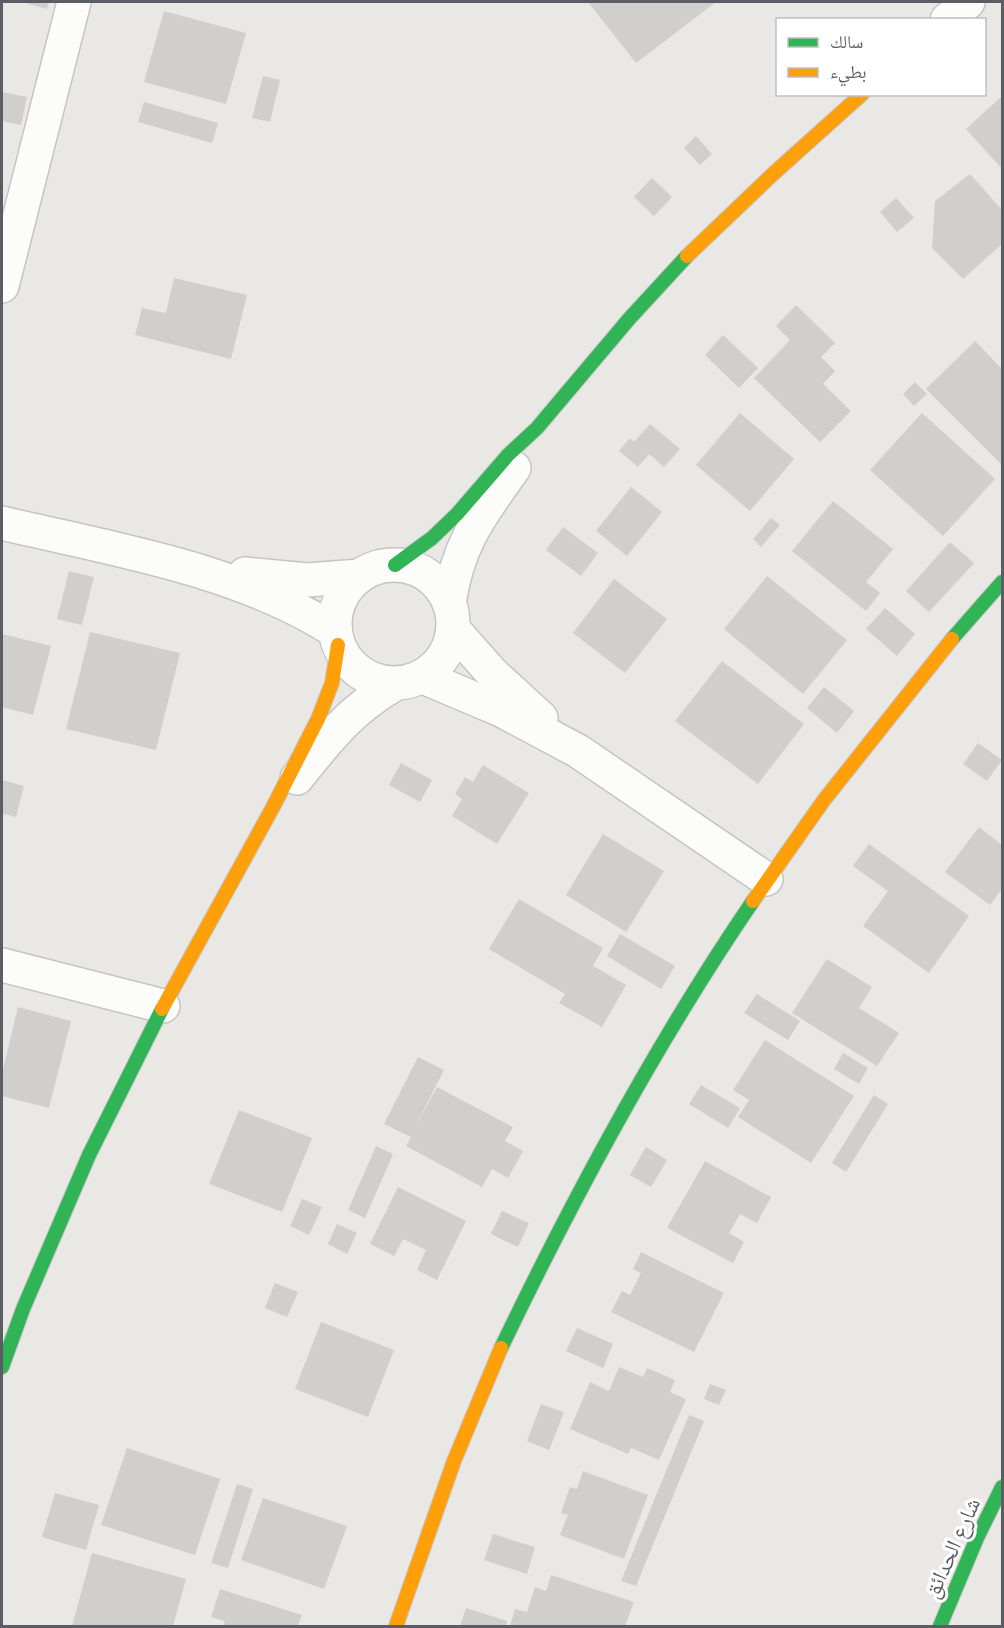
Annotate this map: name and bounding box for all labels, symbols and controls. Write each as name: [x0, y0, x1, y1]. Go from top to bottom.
legend: [776, 18, 986, 96]
text: سالك: [830, 31, 863, 53]
text: بطيء: [830, 61, 867, 87]
street label: شارع الحدائق: [918, 1494, 986, 1602]

